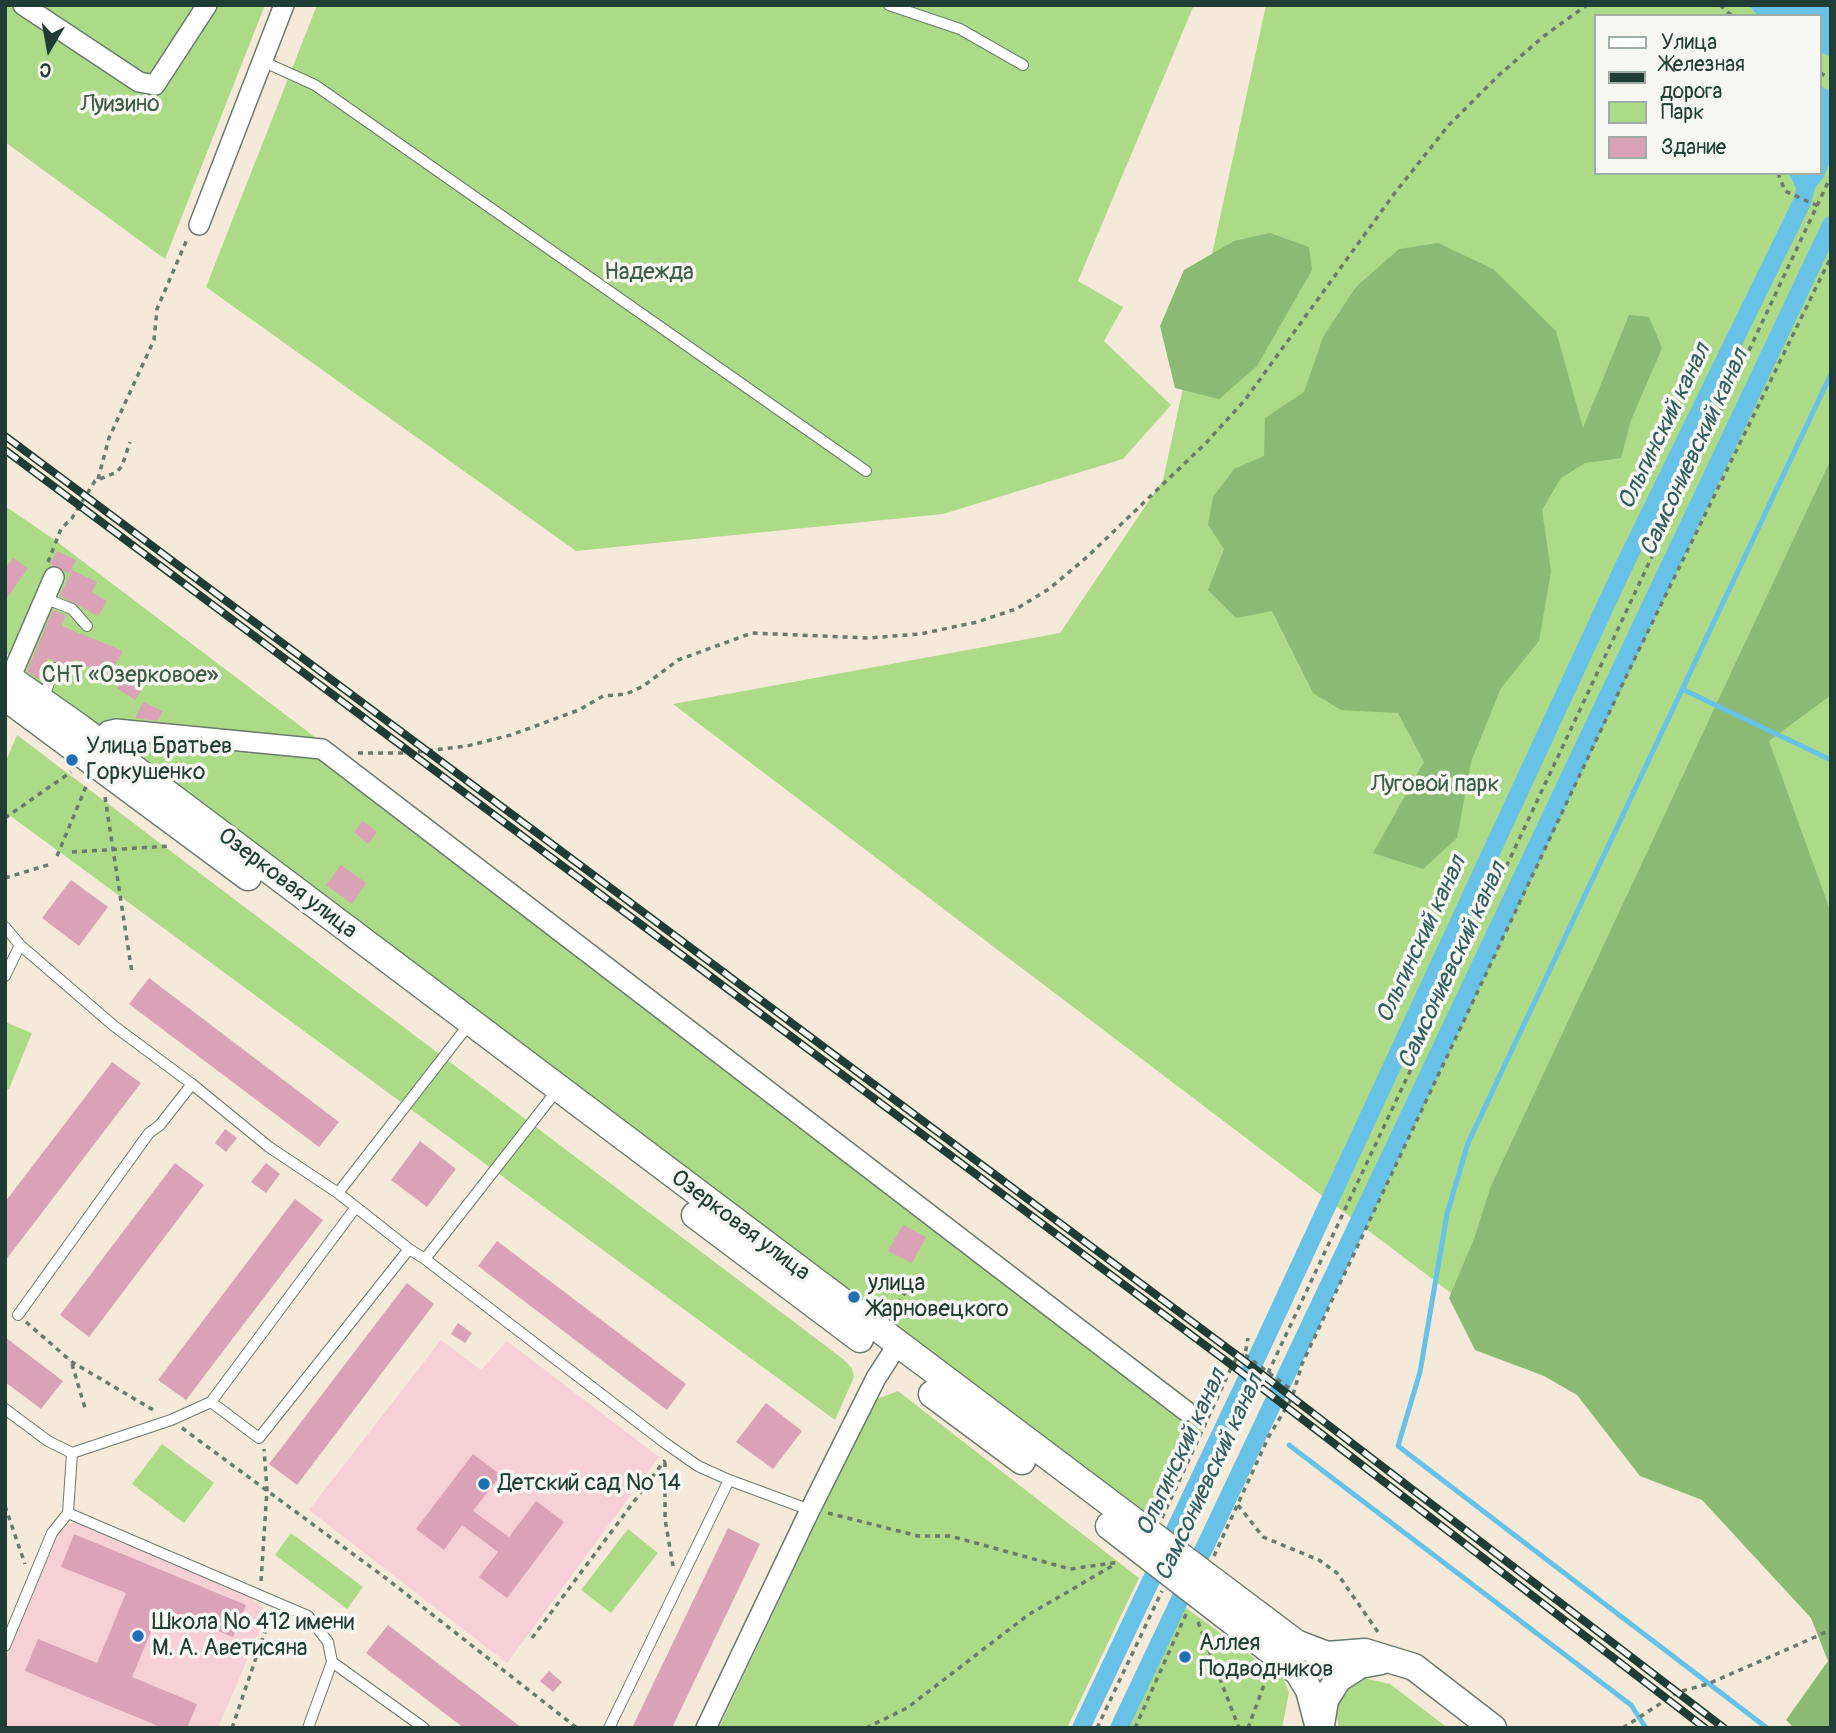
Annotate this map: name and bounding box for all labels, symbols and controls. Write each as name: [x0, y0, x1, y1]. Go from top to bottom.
north arrow: [14, 14, 84, 84]
legend: [1594, 14, 1822, 175]
text: Улица: [1661, 29, 1717, 56]
text: Железная дорога: [1660, 51, 1745, 105]
text: С: [37, 57, 53, 83]
park label: Луизино: [80, 91, 160, 119]
text: Парк: [1661, 99, 1704, 126]
text: Здание: [1661, 134, 1726, 161]
park label: Надежда: [604, 259, 694, 287]
water label: Ольгинский канал: [1612, 339, 1718, 515]
water label: Самсониевский канал: [1635, 345, 1755, 561]
park label: СНТ «Озерковое»: [42, 662, 218, 690]
place label: Улица Братьев Горкушенко: [86, 733, 232, 787]
marker: Улица Братьев Горкушенко: [64, 752, 80, 768]
park label: Луговой парк: [1371, 771, 1499, 799]
street label: Озерковая улица: [212, 823, 362, 945]
water label: Ольгинский канал: [1371, 852, 1473, 1028]
water label: Самсониевский канал: [1393, 858, 1513, 1074]
street label: Озерковая улица: [665, 1165, 815, 1287]
place label: улица Жарновецкого: [868, 1270, 1009, 1324]
marker: улица Жарновецкого: [846, 1289, 862, 1305]
water label: Ольгинский канал: [1131, 1365, 1233, 1541]
water label: Самсониевский канал: [1150, 1370, 1270, 1586]
place label: Детский сад № 14: [498, 1470, 681, 1498]
marker: Детский сад № 14: [476, 1476, 492, 1492]
place label: Школа № 412 имени М. А. Аветисяна: [152, 1609, 354, 1663]
marker: Школа № 412 имени М. А. Аветисяна: [130, 1628, 146, 1644]
place label: Аллея Подводников: [1199, 1630, 1334, 1684]
marker: Аллея Подводников: [1177, 1649, 1193, 1665]

